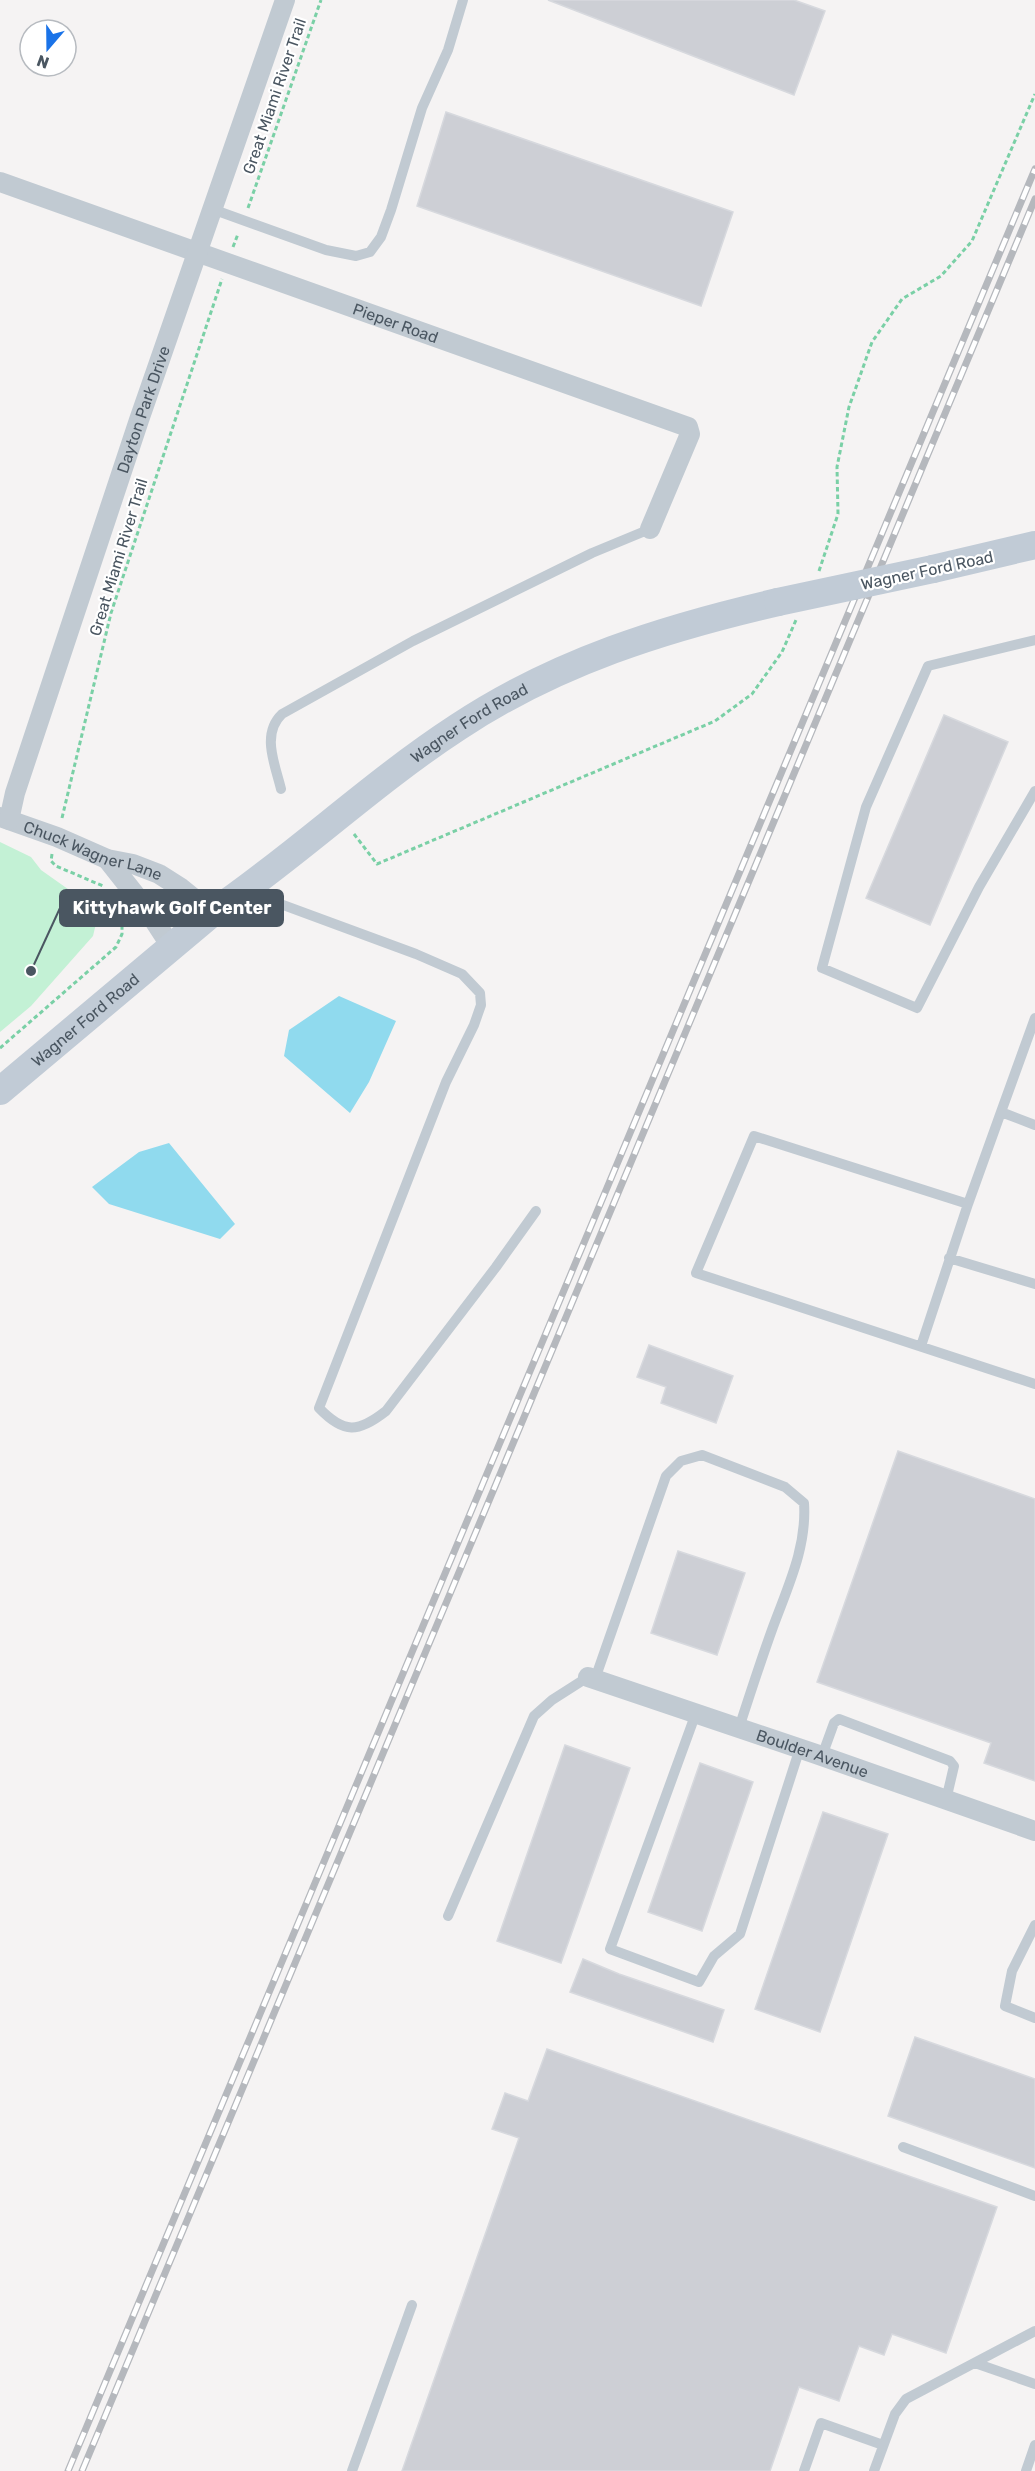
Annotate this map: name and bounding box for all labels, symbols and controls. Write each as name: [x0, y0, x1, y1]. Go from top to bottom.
street label: Great Miami River Trail: [239, 16, 310, 177]
north arrow: [18, 18, 78, 78]
text: N: [34, 51, 52, 73]
street label: Pieper Road: [350, 299, 441, 347]
street label: Dayton Park Drive: [113, 343, 174, 476]
street label: Great Miami River Trail: [85, 476, 152, 638]
street label: Wagner Ford Road: [859, 547, 995, 594]
street label: Wagner Ford Road: [407, 679, 531, 767]
street label: Chuck Wagner Lane: [21, 817, 165, 884]
callout: Kittyhawk Golf Center: [60, 890, 283, 926]
text: Kittyhawk Golf Center: [73, 897, 271, 919]
street label: Wagner Ford Road: [28, 969, 143, 1071]
street label: Boulder Avenue: [754, 1726, 871, 1782]

